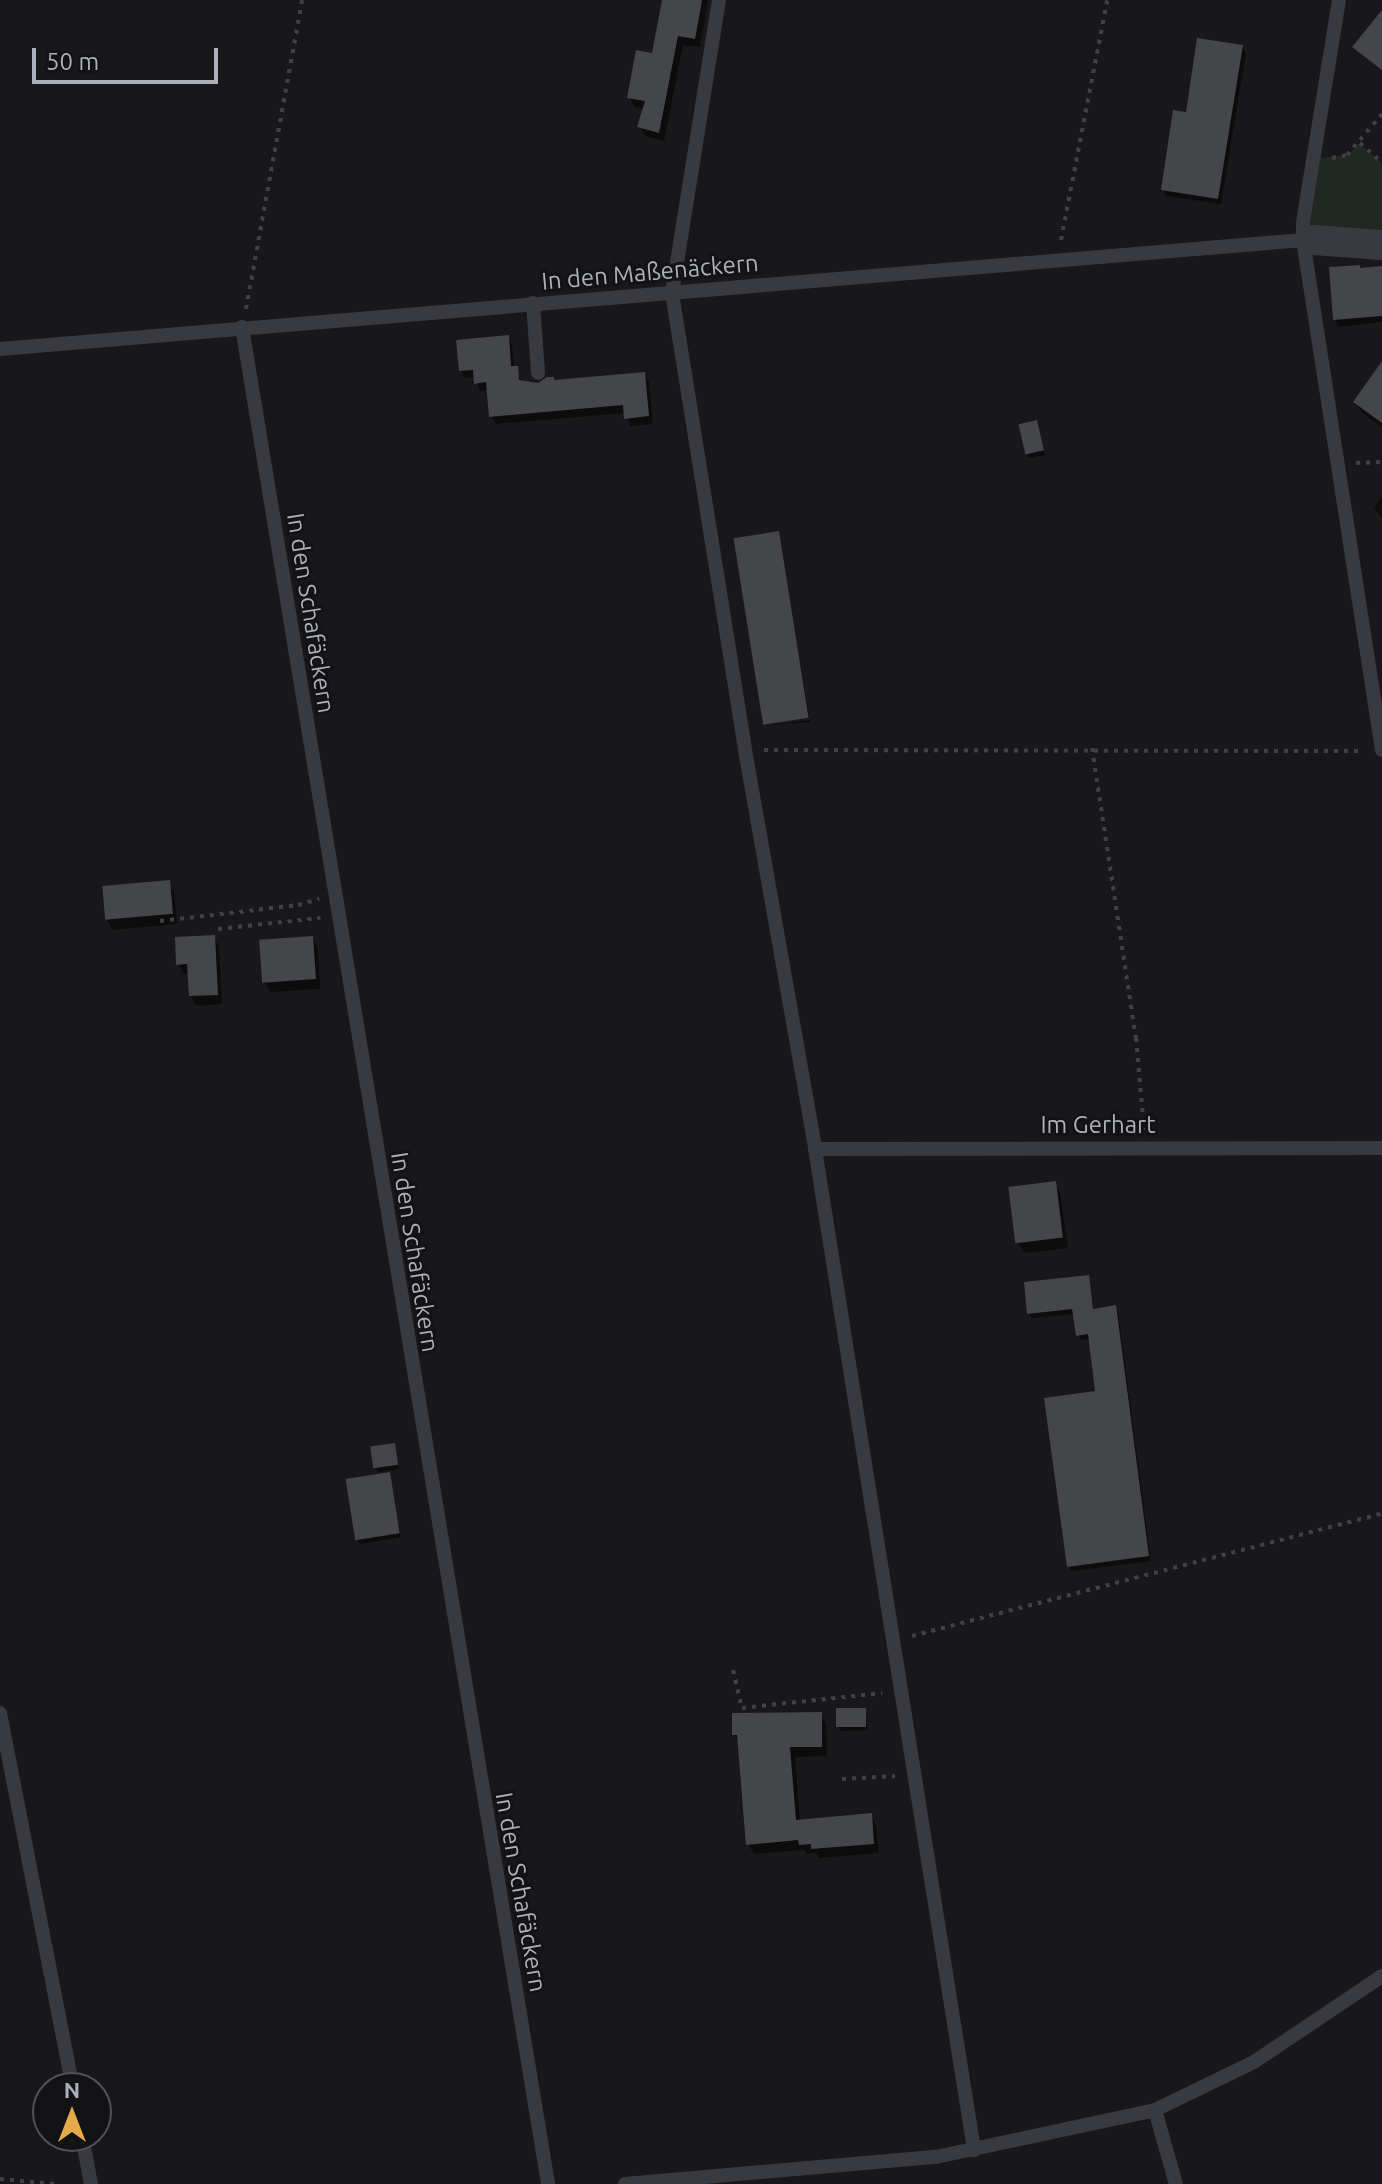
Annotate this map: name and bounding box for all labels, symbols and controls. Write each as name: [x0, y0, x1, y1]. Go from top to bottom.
scale bar: [36, 32, 222, 82]
text: 50 m: [46, 48, 99, 75]
street label: In den Maßenäckern: [540, 248, 760, 296]
street label: In den Schafäckern: [281, 511, 341, 715]
street label: Im Gerhart: [1040, 1111, 1156, 1139]
street label: In den Schafäckern: [385, 1150, 445, 1354]
street label: In den Schafäckern: [489, 1790, 553, 1994]
north arrow: [32, 2072, 112, 2152]
text: N: [64, 2077, 80, 2102]

